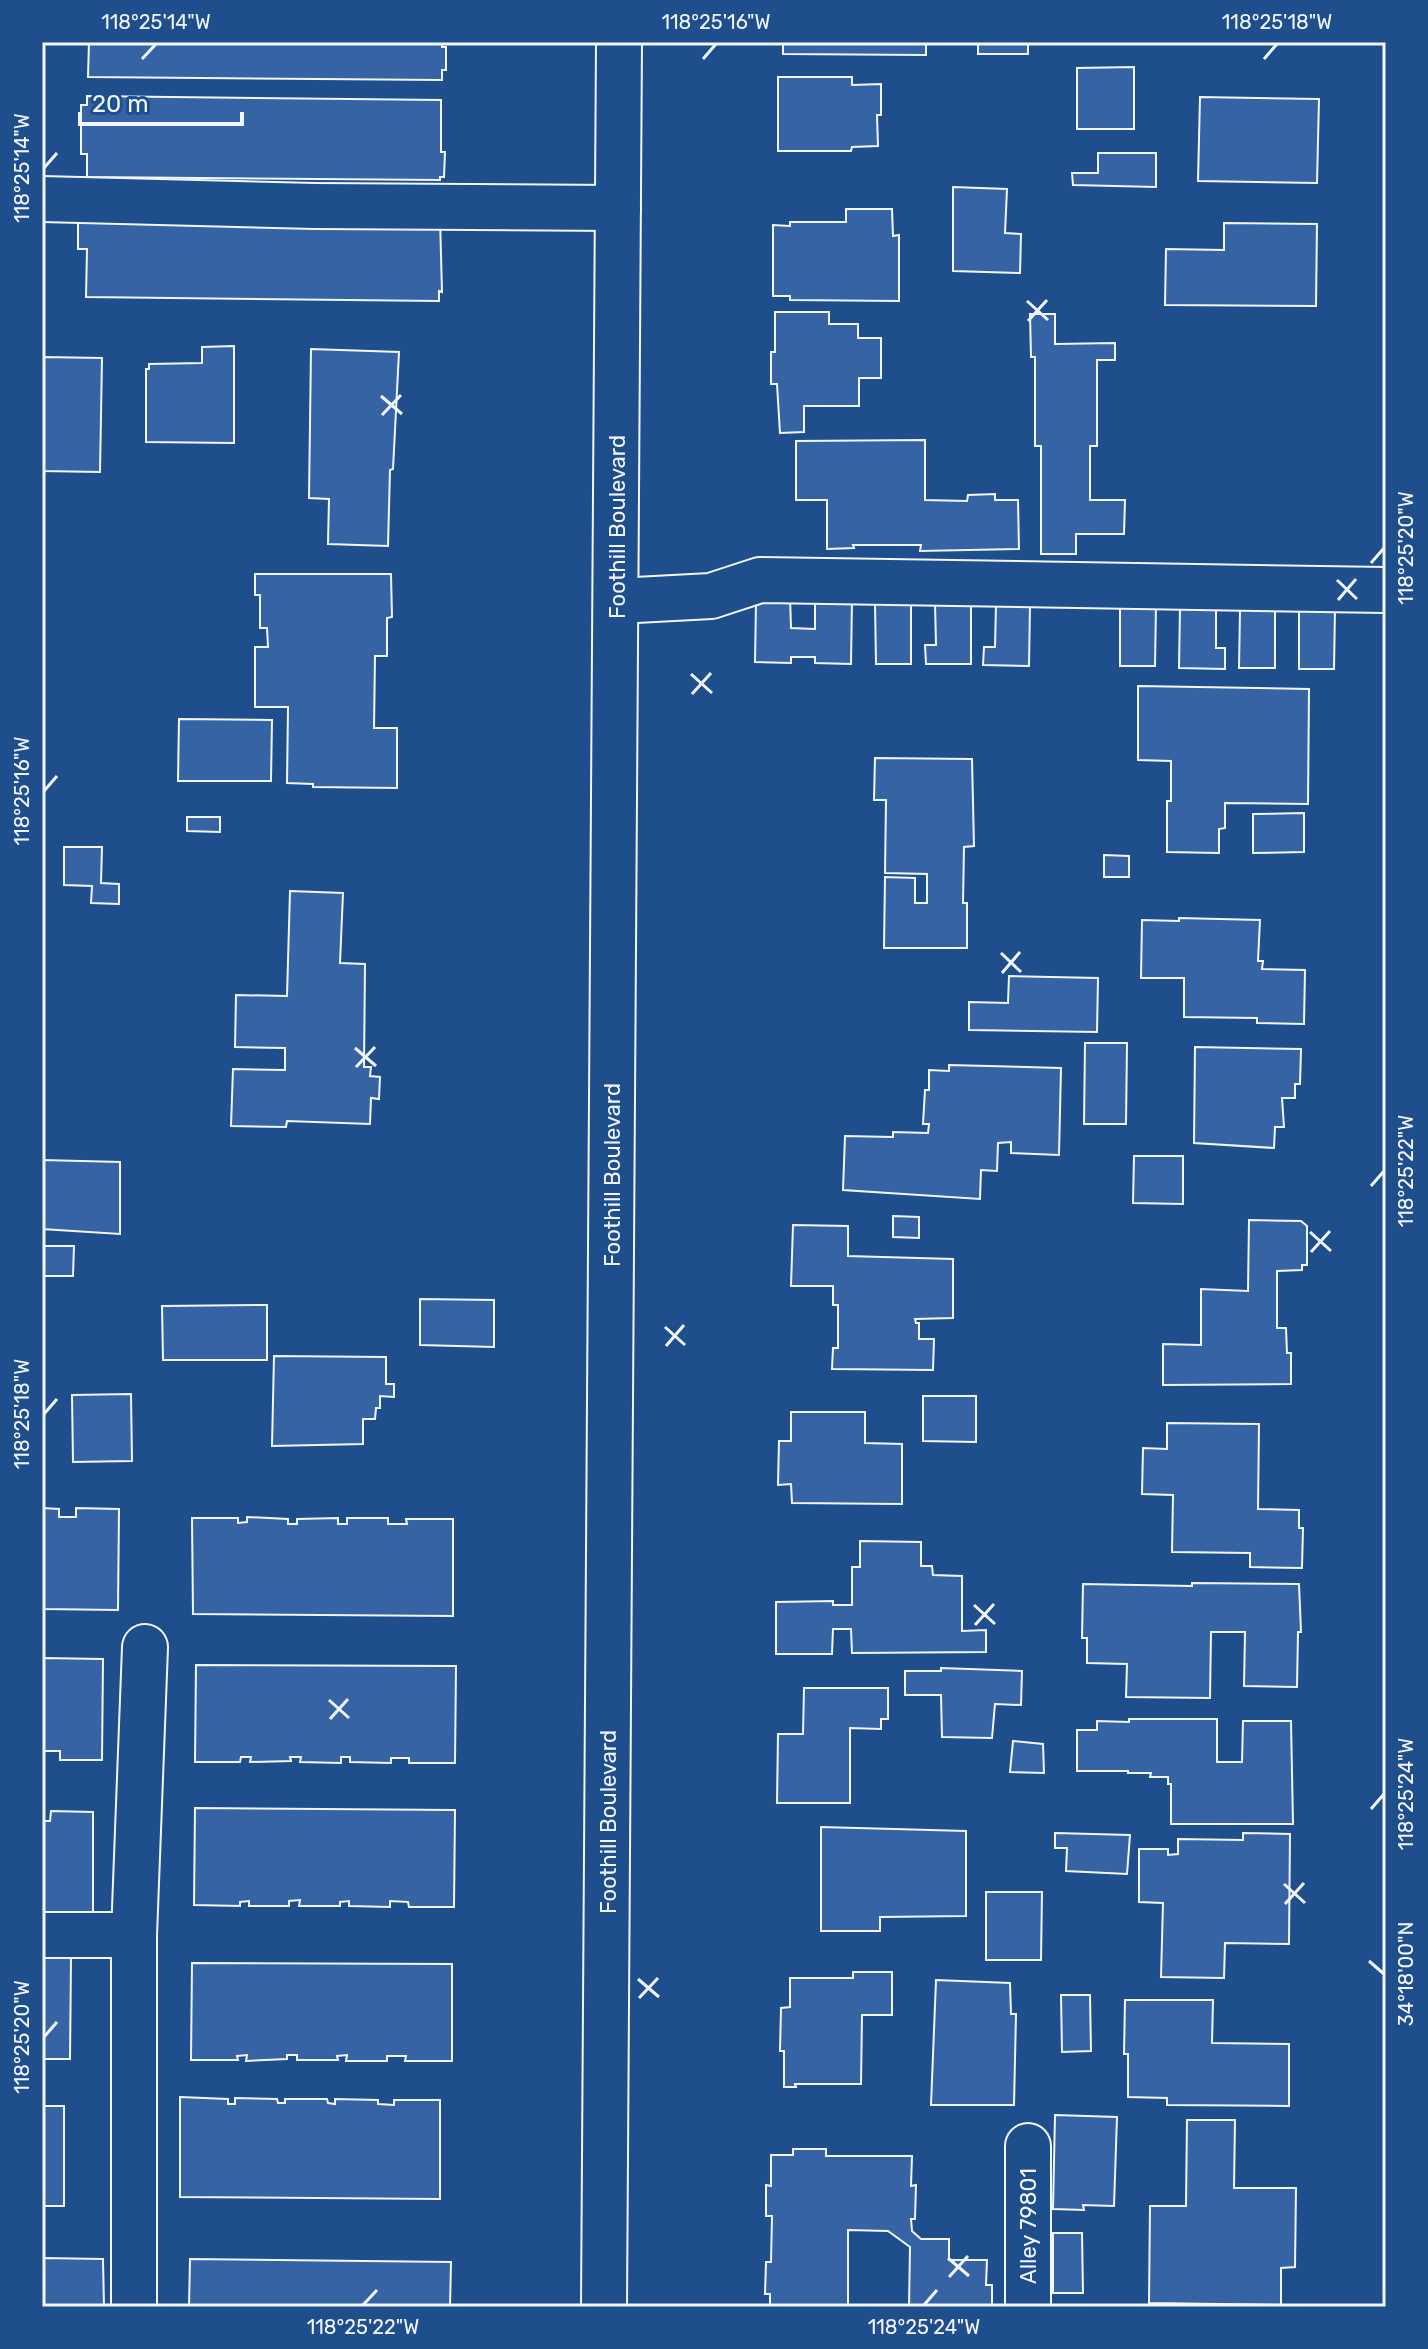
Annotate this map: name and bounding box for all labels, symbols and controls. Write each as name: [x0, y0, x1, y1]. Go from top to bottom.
text: 118°25'14"W: [101, 10, 211, 34]
text: 118°25'16"W: [662, 10, 770, 34]
text: 118°25'18"W: [1222, 10, 1332, 34]
scale bar: [80, 76, 242, 126]
text: 20 m: [92, 90, 149, 118]
text: 118°25'14"W: [10, 113, 34, 223]
street label: Foothill Boulevard: [604, 435, 631, 619]
text: 118°25'20"W: [1394, 491, 1418, 605]
text: 118°25'16"W: [10, 737, 34, 845]
street label: Foothill Boulevard: [599, 1083, 626, 1267]
text: 118°25'22"W: [1394, 1115, 1418, 1227]
text: 118°25'18"W: [10, 1359, 34, 1469]
street label: Foothill Boulevard: [595, 1730, 622, 1914]
text: 118°25'24"W: [1394, 1738, 1418, 1850]
text: 34°18'00"N: [1394, 1922, 1418, 2026]
text: 118°25'20"W: [10, 1980, 34, 2094]
street label: Alley 79801: [1015, 2168, 1042, 2284]
text: 118°25'22"W: [307, 2315, 419, 2339]
text: 118°25'24"W: [868, 2315, 980, 2339]

